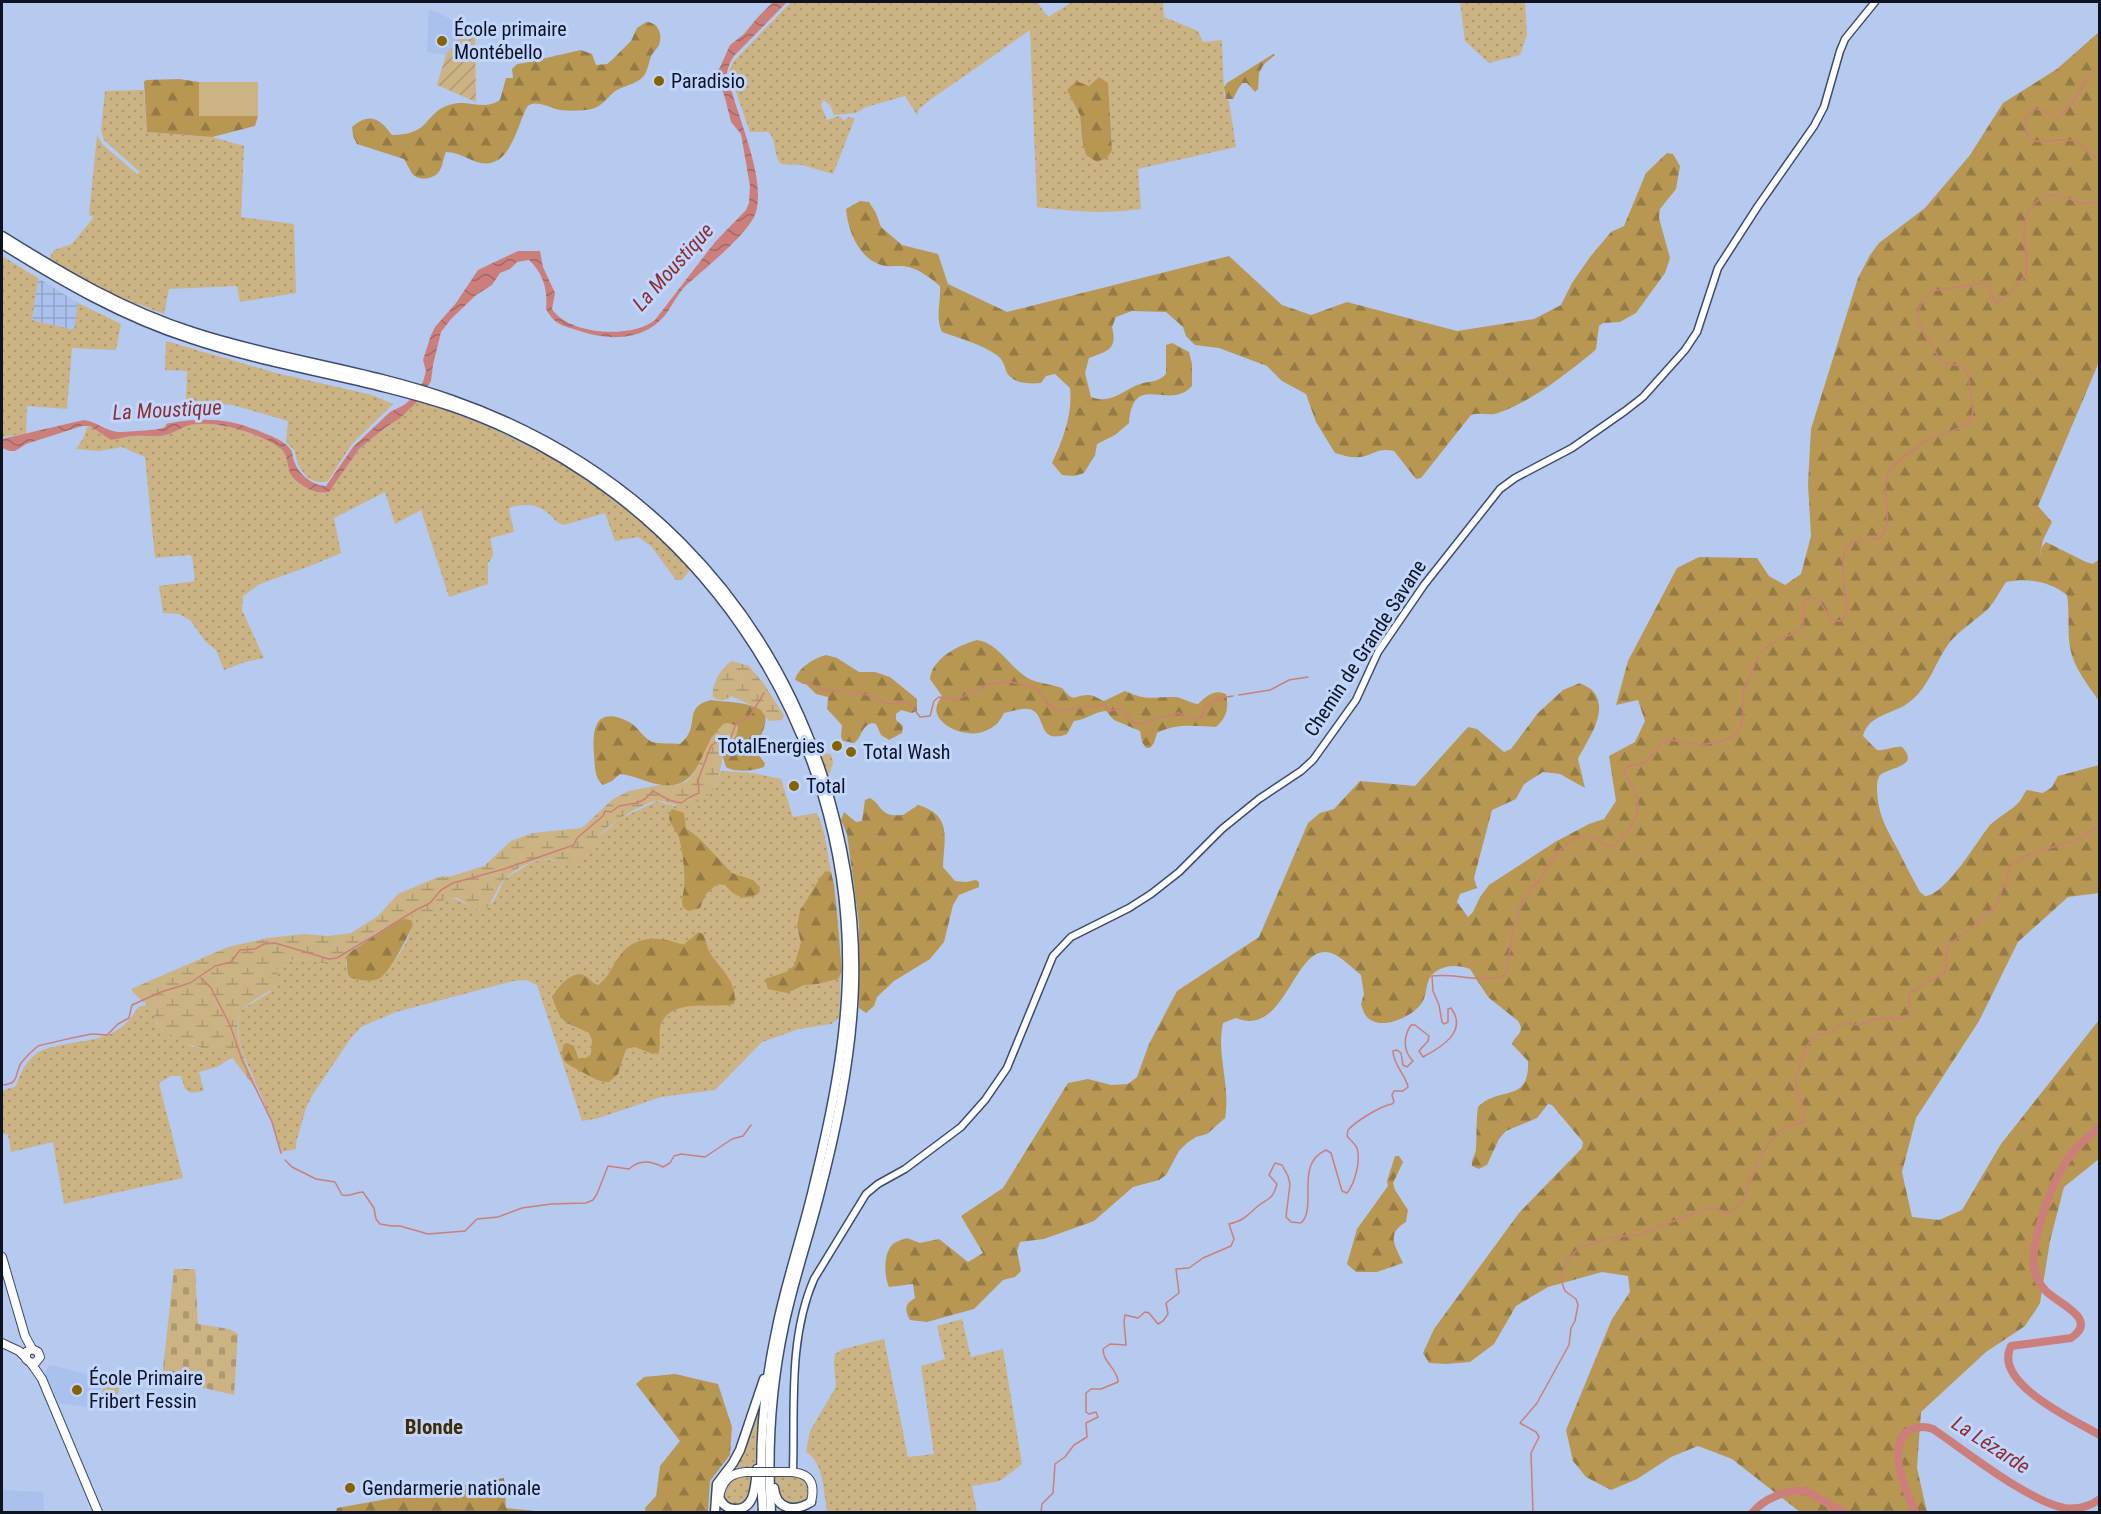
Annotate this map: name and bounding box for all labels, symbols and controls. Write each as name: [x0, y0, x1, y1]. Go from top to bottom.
place label: École primaire Montébello: [454, 17, 567, 64]
marker: École primaire Montébello: [435, 34, 449, 48]
place label: Paradisio: [671, 69, 745, 93]
marker: Paradisio: [652, 74, 666, 88]
water label: La Moustique: [628, 218, 718, 316]
water label: La Moustique: [112, 395, 222, 425]
street label: Chemin de Grande Savane: [1299, 555, 1431, 741]
place label: TotalEnergies: [718, 734, 825, 758]
marker: TotalEnergies: [830, 739, 844, 753]
place label: Total Wash: [863, 740, 950, 764]
marker: Total Wash: [844, 745, 858, 759]
place label: Total: [806, 774, 846, 798]
marker: Total: [787, 779, 801, 793]
place label: École Primaire Fribert Fessin: [89, 1366, 203, 1413]
marker: École Primaire Fribert Fessin: [70, 1383, 84, 1397]
water label: La Lézarde: [1948, 1411, 2034, 1479]
district label: Blonde: [405, 1415, 463, 1439]
place label: Gendarmerie nationale: [362, 1476, 541, 1500]
marker: Gendarmerie nationale: [343, 1481, 357, 1495]

